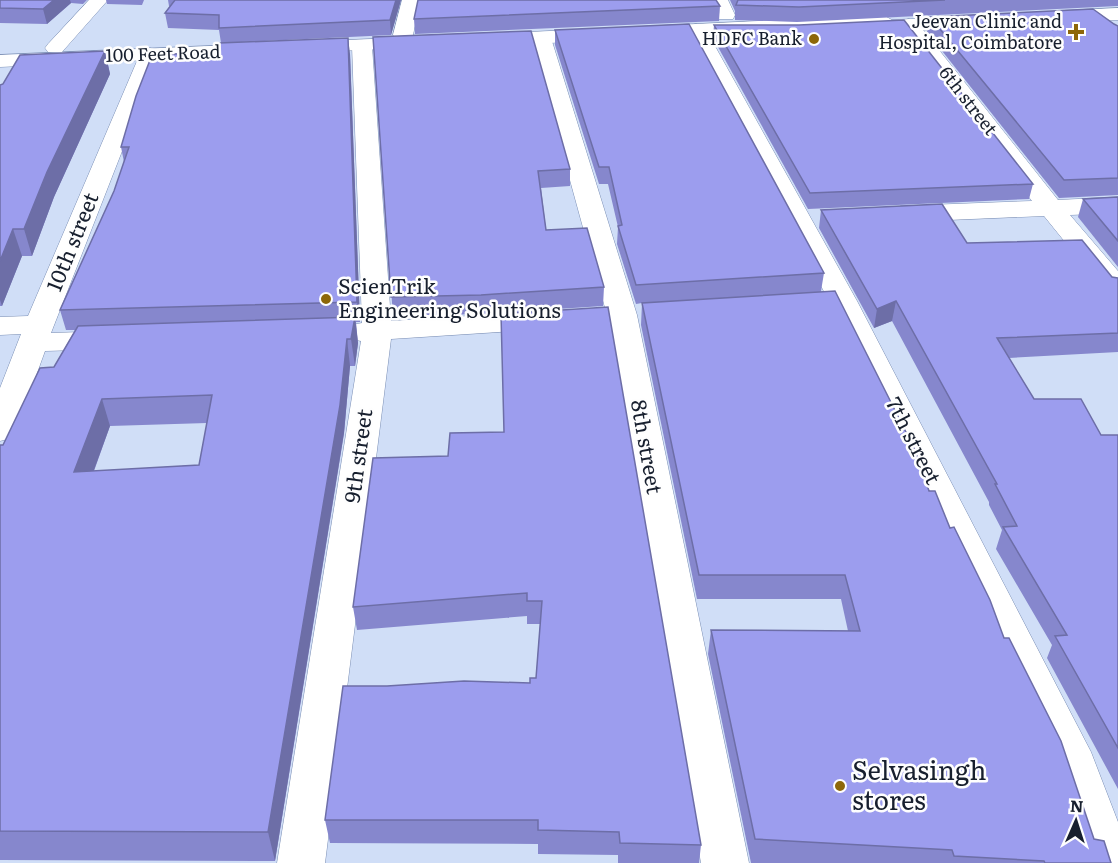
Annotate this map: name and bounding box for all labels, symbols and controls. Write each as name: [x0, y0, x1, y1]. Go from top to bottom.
place label: Jeevan Clinic and Hospital, Coimbatore: [878, 7, 1062, 55]
marker: Jeevan Clinic and Hospital, Coimbatore: [1067, 23, 1085, 41]
place label: HDFC Bank: [702, 24, 803, 51]
marker: HDFC Bank: [807, 32, 821, 46]
street label: 100 Feet Road: [105, 37, 221, 68]
street label: 6th street: [934, 60, 1005, 141]
street label: 10th street: [37, 186, 105, 295]
place label: ScienTrik Engineering Solutions: [338, 269, 561, 324]
marker: ScienTrik Engineering Solutions: [319, 292, 333, 306]
street label: 7th street: [880, 391, 951, 489]
street label: 8th street: [625, 397, 672, 497]
street label: 9th street: [335, 406, 379, 505]
place label: Selvasingh stores: [852, 749, 986, 818]
marker: Selvasingh stores: [833, 779, 847, 793]
north arrow: [1046, 791, 1106, 851]
text: N: [1069, 793, 1084, 817]

